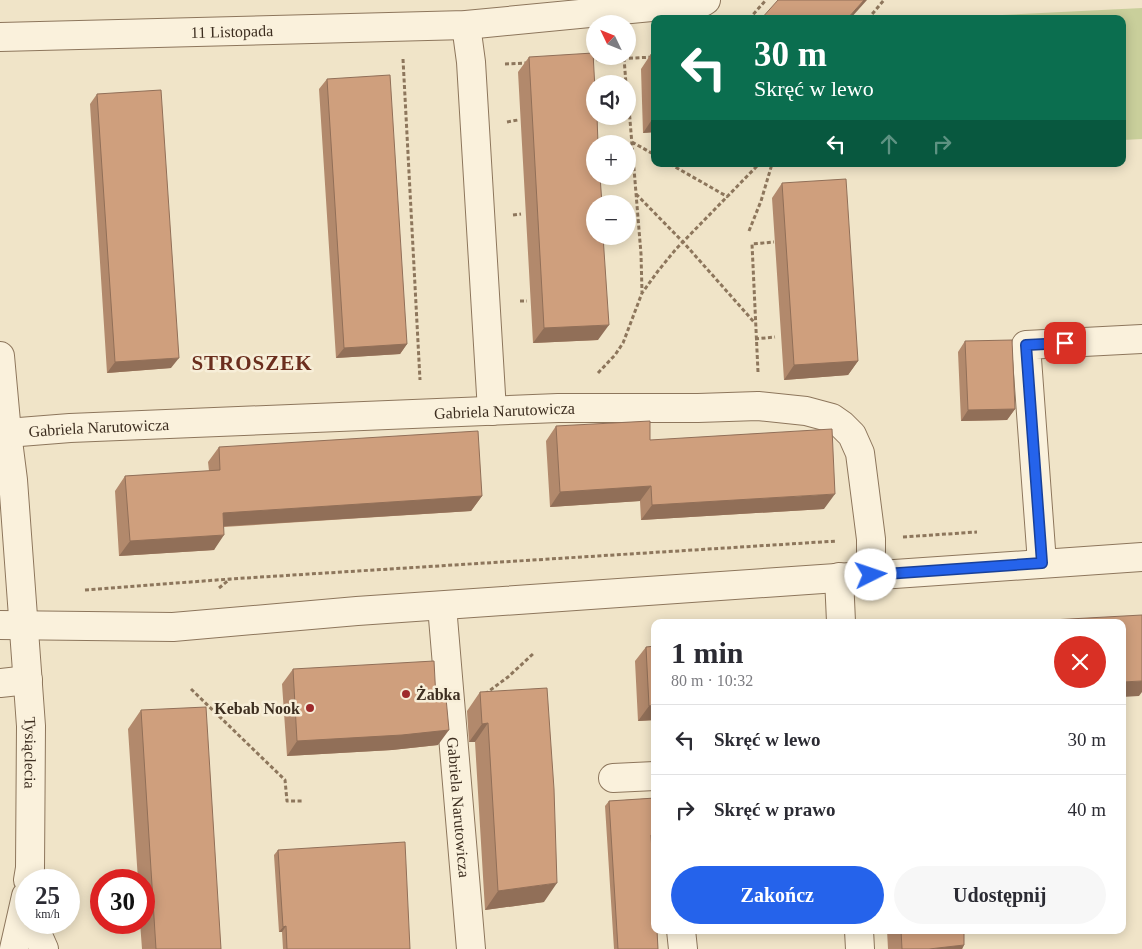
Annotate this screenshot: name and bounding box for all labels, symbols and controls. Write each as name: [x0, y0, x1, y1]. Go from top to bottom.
north arrow: [586, 15, 636, 65]
map controls: [586, 15, 636, 245]
street label: 11 Listopada: [190, 21, 273, 41]
icon: left: [671, 35, 736, 100]
text: 30 m: [754, 35, 827, 74]
button: sound: [586, 75, 636, 125]
text: Skręć w lewo: [754, 76, 874, 101]
icon: left: [822, 130, 850, 158]
icon: ahead: [875, 130, 903, 158]
icon: right: [928, 130, 956, 158]
button: +: [586, 135, 636, 185]
button: −: [586, 195, 636, 245]
pin: [1044, 322, 1086, 364]
icon: arrive: [1051, 329, 1079, 357]
district label: STROSZEK: [191, 351, 313, 375]
street label: Gabriela Narutowicza: [434, 399, 575, 422]
street label: Gabriela Narutowicza: [28, 415, 170, 440]
position arrow: [844, 548, 896, 600]
text: 1 min: [671, 636, 744, 669]
button: close: [1054, 636, 1106, 688]
text: 80 m · 10:32: [671, 672, 753, 689]
place label: Żabka: [416, 685, 460, 703]
marker: Żabka: [400, 688, 412, 700]
place label: Kebab Nook: [214, 700, 300, 717]
marker: Kebab Nook: [304, 702, 316, 714]
street label: Tysiąclecia: [21, 716, 40, 789]
icon: left: [671, 726, 699, 754]
text: Skręć w lewo: [714, 729, 821, 750]
text: 30 m: [1067, 729, 1106, 750]
street label: Gabriela Narutowicza: [445, 736, 473, 878]
icon: right: [671, 796, 699, 824]
text: Skręć w prawo: [714, 799, 835, 820]
text: 40 m: [1067, 799, 1106, 820]
button: Zakończ: [671, 866, 884, 924]
button: Udostępnij: [894, 866, 1106, 924]
speed limit sign: 30: [90, 869, 155, 934]
text: 25: [35, 882, 60, 909]
text: km/h: [35, 907, 60, 921]

